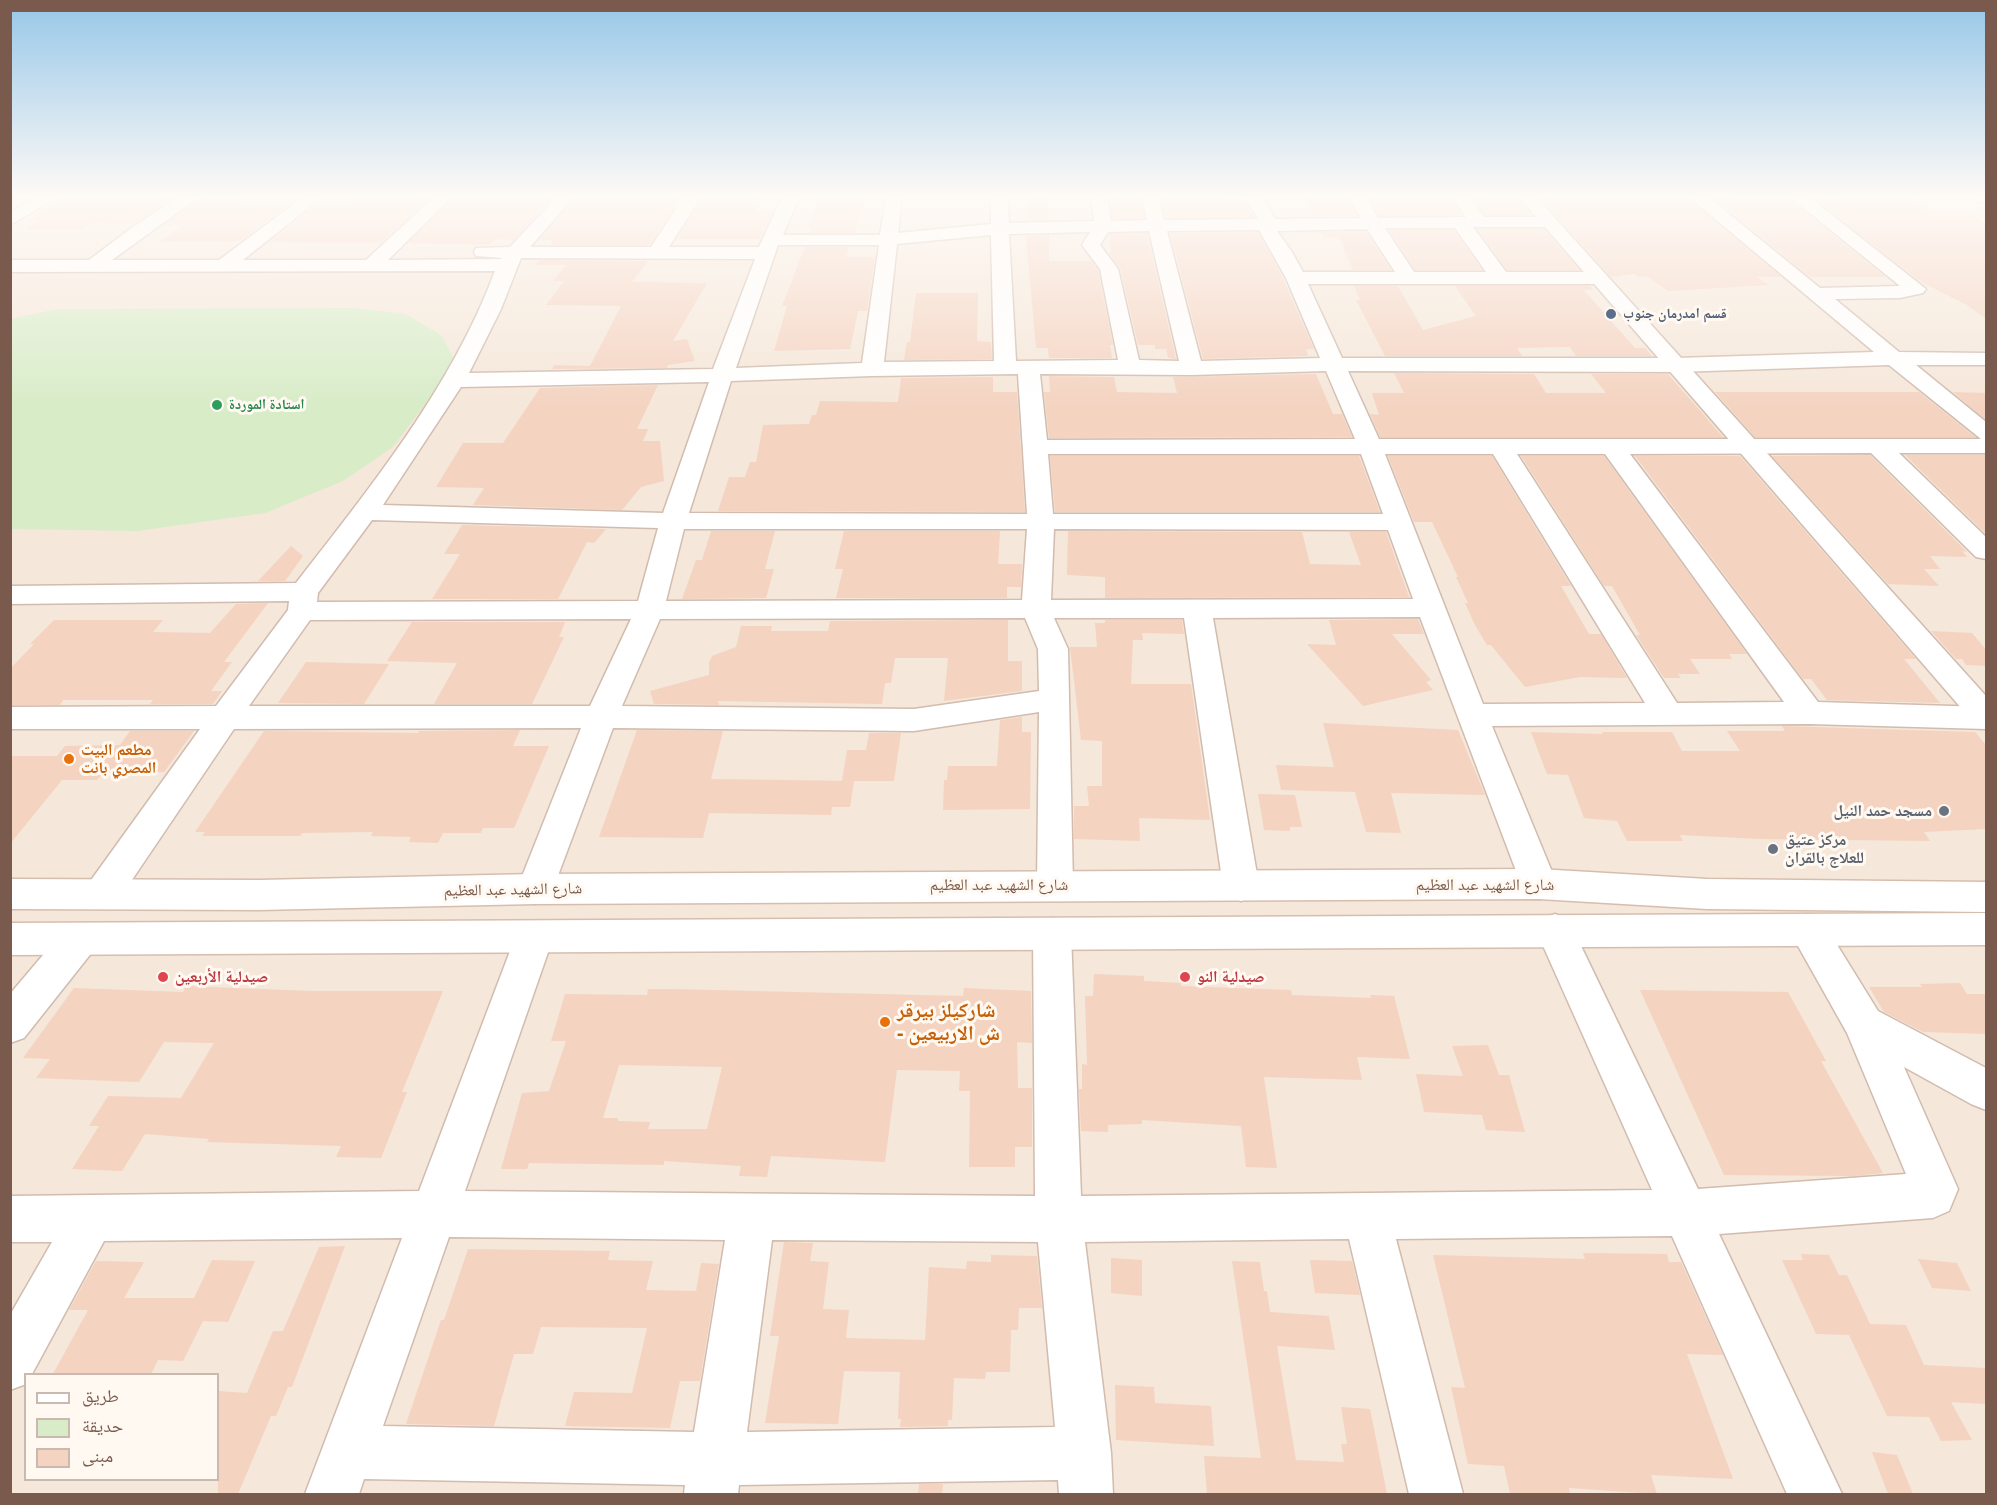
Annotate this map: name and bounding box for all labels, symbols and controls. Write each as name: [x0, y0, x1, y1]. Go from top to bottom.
place label: قسم امدرمان جنوب: [1623, 306, 1727, 322]
marker: قسم امدرمان جنوب: [1604, 307, 1618, 321]
place label: استادة الموردة: [229, 397, 304, 413]
marker: استادة الموردة: [210, 398, 224, 412]
place label: مطعم البيت المصري بانت: [81, 740, 156, 778]
marker: مطعم البيت المصري بانت: [62, 752, 76, 766]
place label: مسجد حمد النيل: [1834, 801, 1932, 821]
marker: مسجد حمد النيل: [1937, 804, 1951, 818]
place label: مركز عتيق للعلاج بالقران: [1785, 830, 1864, 868]
marker: مركز عتيق للعلاج بالقران: [1766, 842, 1780, 856]
street label: شارع الشهيد عبد العظيم: [930, 875, 1068, 895]
street label: شارع الشهيد عبد العظيم: [1416, 875, 1554, 895]
street label: شارع الشهيد عبد العظيم: [444, 879, 582, 901]
place label: صيدلية الأربعين: [175, 967, 268, 987]
place label: صيدلية النو: [1197, 967, 1265, 987]
marker: صيدلية الأربعين: [156, 970, 170, 984]
marker: صيدلية النو: [1178, 970, 1192, 984]
place label: شاركيلز بيرقر - ش الاربيعين: [897, 999, 1000, 1046]
marker: شاركيلز بيرقر - ش الاربيعين: [878, 1015, 892, 1029]
legend: [24, 1373, 219, 1481]
text: طريق: [82, 1383, 119, 1407]
text: حديقة: [82, 1413, 123, 1437]
text: مبنى: [82, 1443, 113, 1467]

